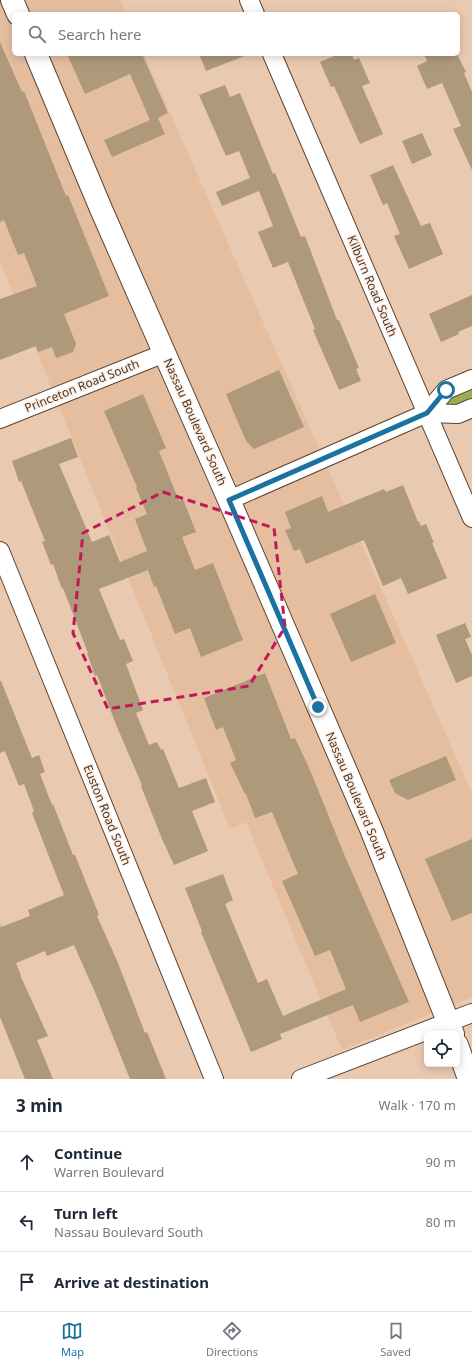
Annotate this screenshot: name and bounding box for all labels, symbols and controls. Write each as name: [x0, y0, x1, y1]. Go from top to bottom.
search box: [12, 12, 460, 56]
icon: search: [26, 23, 48, 45]
text: Search here: [58, 24, 141, 44]
street label: Kilburn Road South: [343, 232, 402, 339]
street label: Princeton Road South: [22, 355, 142, 416]
street label: Nassau Boulevard South: [160, 355, 231, 488]
route start: [437, 381, 455, 399]
route end: [309, 698, 327, 716]
street label: Nassau Boulevard South: [322, 729, 391, 863]
street label: Euston Road South: [80, 762, 135, 868]
map controls: [424, 1031, 460, 1067]
button: locate: [424, 1031, 460, 1067]
text: 3 min: [16, 1094, 63, 1117]
text: Walk · 170 m: [378, 1096, 456, 1114]
text: Continue: [54, 1143, 122, 1163]
icon: ahead: [16, 1151, 38, 1173]
text: 90 m: [426, 1153, 456, 1171]
text: Warren Boulevard: [54, 1163, 164, 1181]
text: Turn left: [54, 1203, 118, 1223]
icon: left: [16, 1211, 38, 1233]
text: 80 m: [426, 1213, 456, 1231]
text: Nassau Boulevard South: [54, 1223, 203, 1241]
icon: arrive: [16, 1271, 38, 1293]
text: Arrive at destination: [54, 1272, 209, 1292]
tab: Map: [61, 1320, 84, 1359]
tab: Directions: [206, 1320, 258, 1359]
tab: Saved: [380, 1320, 411, 1359]

